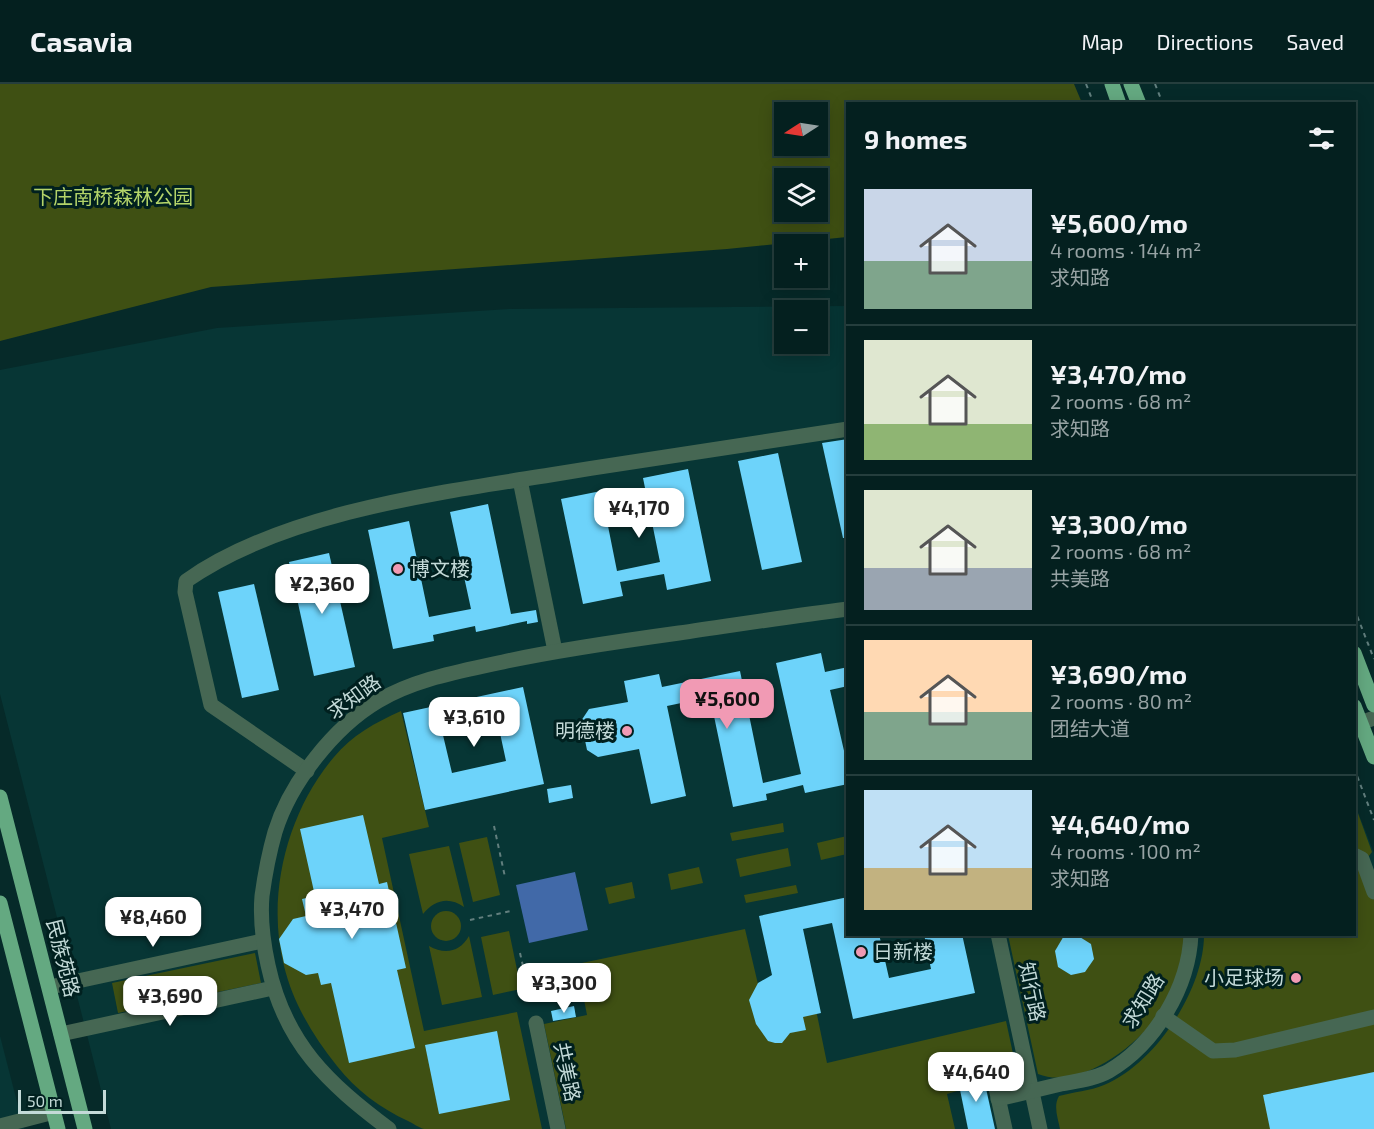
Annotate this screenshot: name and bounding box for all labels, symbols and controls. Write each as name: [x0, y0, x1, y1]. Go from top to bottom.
text: Casavia: [30, 24, 133, 58]
text: Map: [1081, 29, 1124, 54]
text: Directions: [1157, 29, 1253, 54]
text: Saved: [1286, 29, 1344, 54]
north arrow: [774, 102, 828, 156]
map controls: [774, 102, 828, 354]
icon: filters: [1305, 122, 1338, 155]
text: 9 homes: [864, 123, 967, 154]
button: layers: [774, 168, 828, 222]
park label: 下庄南桥森林公园: [33, 184, 193, 208]
text: ¥5,600/mo: [1050, 207, 1188, 238]
icon: home: [912, 213, 984, 285]
button: +: [774, 234, 828, 288]
text: 4 rooms · 144 m²: [1050, 238, 1201, 262]
text: 求知路: [1050, 265, 1110, 289]
button: −: [774, 300, 828, 354]
text: ¥3,470/mo: [1050, 358, 1187, 389]
icon: home: [912, 364, 984, 436]
text: 2 rooms · 68 m²: [1050, 389, 1191, 413]
text: 求知路: [1050, 416, 1110, 440]
pin: ¥4,170: [590, 488, 688, 539]
text: ¥4,170: [608, 495, 670, 519]
text: ¥3,300/mo: [1050, 508, 1188, 539]
icon: home: [912, 514, 984, 586]
text: 2 rooms · 68 m²: [1050, 539, 1191, 563]
place label: 博文楼: [410, 556, 470, 580]
marker: 博文楼: [391, 562, 405, 576]
pin: ¥2,360: [273, 564, 371, 615]
text: 共美路: [1050, 566, 1110, 590]
text: ¥2,360: [289, 571, 355, 595]
text: ¥3,690/mo: [1050, 658, 1187, 689]
icon: home: [912, 664, 984, 736]
street label: 求知路: [322, 669, 385, 724]
pin: ¥5,600: [678, 679, 776, 730]
text: ¥5,600: [694, 686, 760, 710]
text: 2 rooms · 80 m²: [1050, 689, 1192, 713]
pin: ¥3,610: [425, 697, 523, 748]
text: ¥3,610: [443, 704, 505, 728]
text: 团结大道: [1050, 716, 1130, 740]
place label: 明德楼: [555, 718, 615, 742]
marker: 明德楼: [620, 724, 634, 738]
text: ¥4,640/mo: [1050, 808, 1190, 839]
icon: home: [912, 814, 984, 886]
text: 4 rooms · 100 m²: [1050, 839, 1201, 863]
text: 求知路: [1050, 866, 1110, 890]
pin: ¥3,470: [303, 889, 401, 940]
text: ¥3,470: [319, 896, 385, 920]
pin: ¥8,460: [104, 897, 202, 948]
text: ¥8,460: [119, 904, 187, 928]
street label: 民族苑路: [43, 916, 85, 999]
place label: 日新楼: [873, 939, 933, 963]
marker: 日新楼: [854, 945, 868, 959]
street label: 知行路: [1015, 960, 1051, 1024]
pin: ¥3,300: [515, 963, 613, 1014]
place label: 小足球场: [1204, 965, 1284, 989]
street label: 求知路: [1116, 969, 1168, 1032]
text: ¥3,300: [531, 970, 597, 994]
marker: 小足球场: [1289, 971, 1303, 985]
pin: ¥3,690: [121, 976, 219, 1027]
text: ¥3,690: [137, 983, 203, 1007]
street label: 共美路: [550, 1040, 586, 1104]
pin: ¥4,640: [927, 1052, 1025, 1103]
text: ¥4,640: [942, 1059, 1010, 1083]
scale bar: [18, 1087, 106, 1114]
text: 50 m: [27, 1091, 63, 1110]

